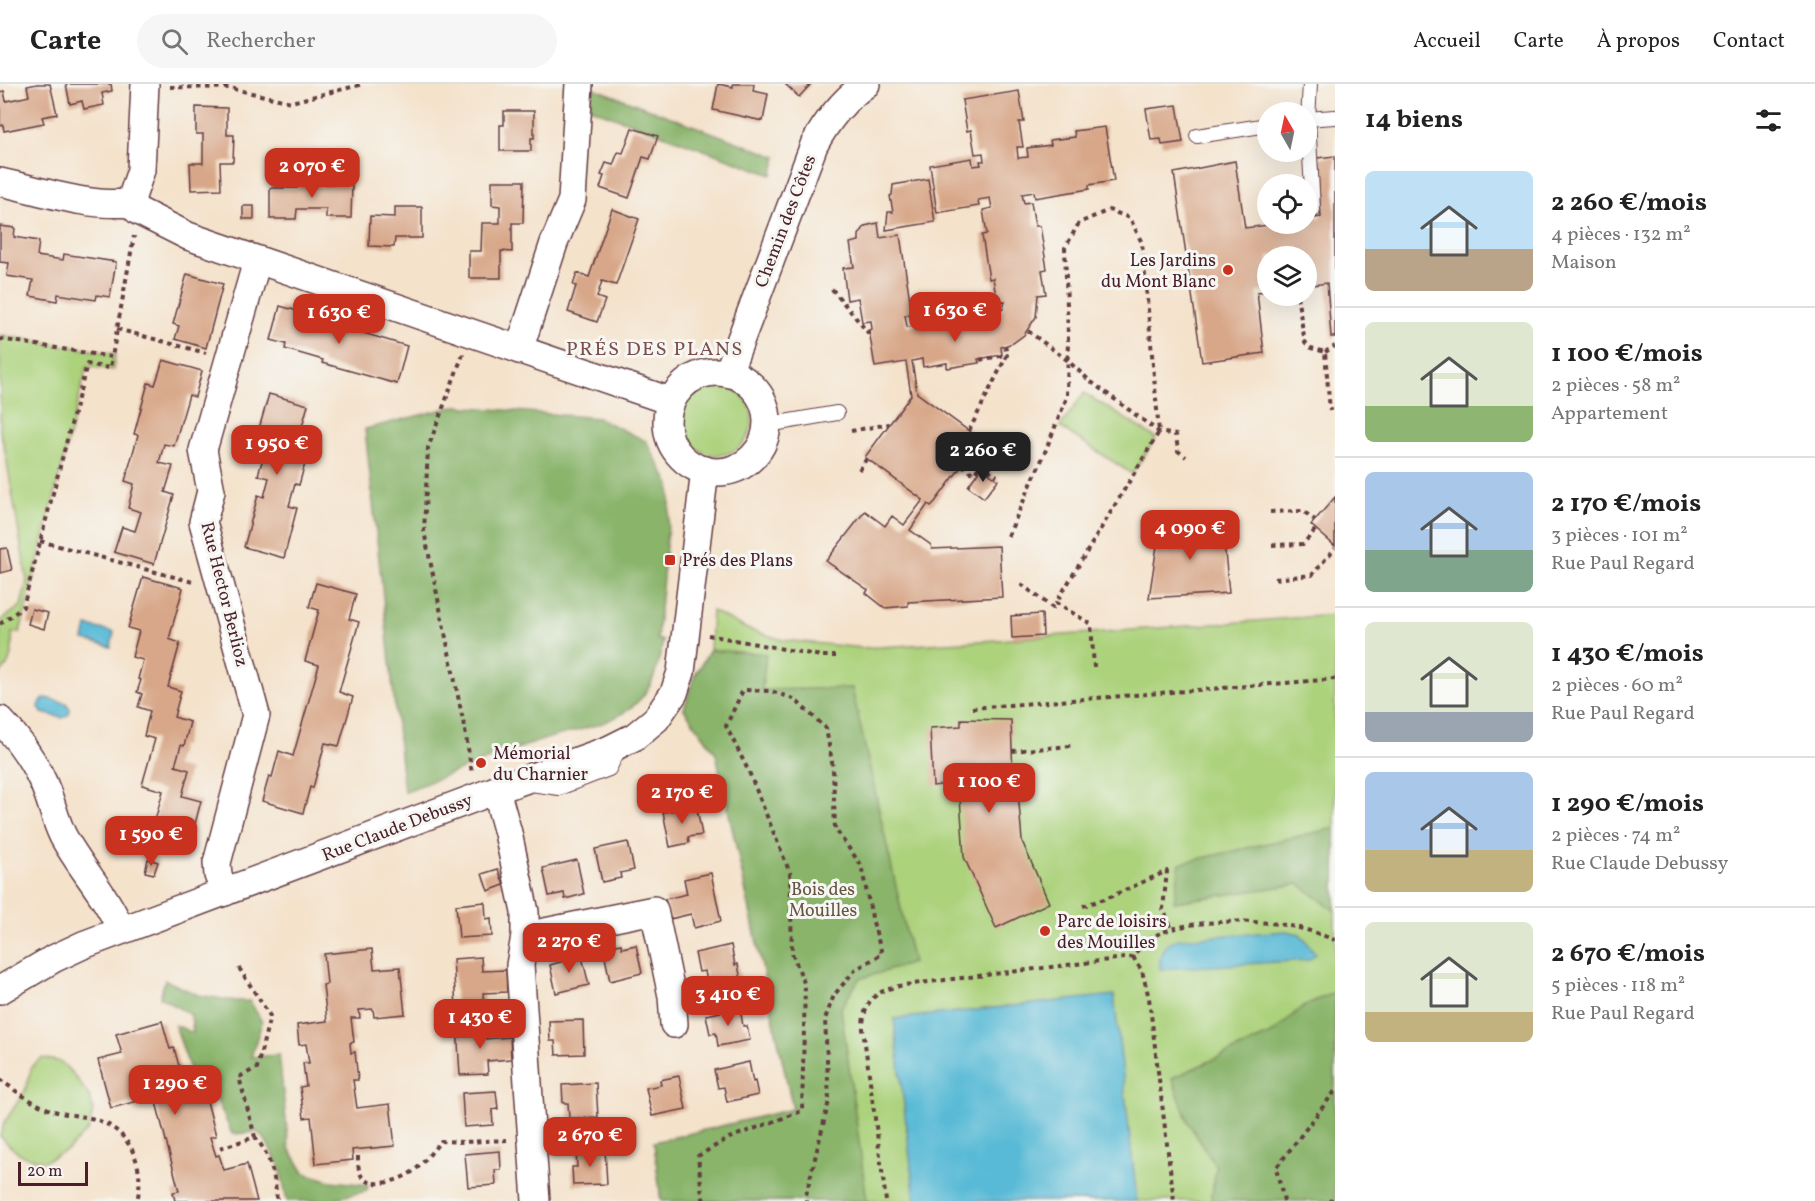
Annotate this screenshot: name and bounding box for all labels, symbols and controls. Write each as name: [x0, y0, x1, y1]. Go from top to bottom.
search box: [137, 14, 557, 68]
text: Carte: [30, 22, 101, 61]
icon: search: [158, 25, 191, 58]
text: Rechercher: [206, 26, 315, 57]
text: Accueil: [1413, 27, 1481, 56]
text: Carte: [1514, 27, 1564, 56]
text: À propos: [1597, 27, 1680, 56]
text: Contact: [1713, 27, 1785, 56]
north arrow: [1257, 102, 1317, 162]
map controls: [1257, 102, 1317, 306]
text: 14 biens: [1365, 102, 1463, 138]
icon: filters: [1752, 104, 1785, 137]
pin: 2 070 €: [257, 148, 367, 199]
street label: Chemin des Côtes: [750, 152, 823, 292]
text: 2 070 €: [279, 153, 345, 181]
button: locate: [1257, 174, 1317, 234]
text: 2 260 €/mois: [1551, 185, 1707, 221]
icon: home: [1413, 195, 1485, 267]
text: 4 pièces · 132 m²: [1551, 221, 1691, 249]
button: layers: [1257, 246, 1317, 306]
place label: Les Jardins du Mont Blanc: [1101, 249, 1216, 295]
text: Maison: [1551, 249, 1617, 277]
marker: Les Jardins du Mont Blanc: [1221, 263, 1235, 277]
pin: 1 630 €: [900, 292, 1010, 343]
pin: 1 630 €: [284, 294, 394, 345]
text: 1 630 €: [923, 297, 987, 325]
text: 1 630 €: [307, 299, 371, 327]
district label: PRÉS DES PLANS: [566, 336, 744, 364]
text: 1 100 €/mois: [1551, 336, 1703, 372]
icon: home: [1413, 346, 1485, 418]
text: 2 pièces · 58 m²: [1551, 372, 1680, 400]
text: Appartement: [1551, 400, 1668, 428]
pin: 1 950 €: [222, 425, 332, 476]
text: 1 950 €: [245, 430, 309, 458]
pin: 2 260 €: [928, 432, 1038, 483]
text: 2 260 €: [950, 437, 1016, 465]
text: 2 170 €/mois: [1551, 486, 1701, 522]
icon: home: [1413, 496, 1485, 568]
pin: 4 090 €: [1135, 510, 1245, 561]
text: 4 090 €: [1155, 515, 1225, 543]
street label: Rue Hector Berlioz: [193, 519, 254, 669]
text: 3 pièces · 101 m²: [1551, 522, 1688, 550]
place label: Prés des Plans: [682, 549, 793, 574]
text: Rue Paul Regard: [1551, 550, 1695, 578]
marker: Prés des Plans: [663, 553, 677, 567]
text: 1 430 €/mois: [1551, 636, 1704, 672]
icon: home: [1413, 646, 1485, 718]
text: 2 pièces · 60 m²: [1551, 672, 1683, 700]
text: Rue Paul Regard: [1551, 700, 1695, 728]
place label: Mémorial du Charnier: [493, 742, 589, 788]
marker: Mémorial du Charnier: [474, 756, 488, 770]
pin: 1 100 €: [934, 763, 1044, 814]
text: 1 100 €: [957, 768, 1021, 796]
pin: 2 170 €: [627, 774, 737, 825]
text: 2 170 €: [651, 779, 713, 807]
text: 1 290 €/mois: [1551, 786, 1704, 822]
street label: Rue Claude Debussy: [319, 788, 477, 869]
icon: home: [1413, 796, 1485, 868]
pin: 1 590 €: [96, 816, 206, 867]
text: 1 590 €: [119, 821, 183, 849]
text: 2 pièces · 74 m²: [1551, 822, 1680, 850]
text: Rue Claude Debussy: [1551, 850, 1728, 878]
park label: Bois des Mouilles: [789, 878, 857, 924]
place label: Parc de loisirs des Mouilles: [1057, 910, 1167, 956]
pin: 2 270 €: [514, 923, 624, 974]
marker: Parc de loisirs des Mouilles: [1038, 924, 1052, 938]
text: 2 270 €: [537, 928, 601, 956]
text: 2 670 €/mois: [1551, 936, 1705, 972]
icon: home: [1413, 946, 1485, 1018]
text: 5 pièces · 118 m²: [1551, 972, 1685, 1000]
pin: 3 410 €: [673, 976, 783, 1027]
text: 3 410 €: [695, 981, 761, 1009]
pin: 1 430 €: [425, 999, 535, 1050]
text: Rue Paul Regard: [1551, 1000, 1695, 1028]
text: 1 430 €: [448, 1004, 512, 1032]
pin: 1 290 €: [120, 1065, 230, 1116]
text: 1 290 €: [143, 1070, 207, 1098]
pin: 2 670 €: [535, 1117, 645, 1168]
text: 2 670 €: [557, 1122, 623, 1150]
scale bar: [18, 1159, 88, 1186]
text: 20 m: [27, 1161, 62, 1183]

